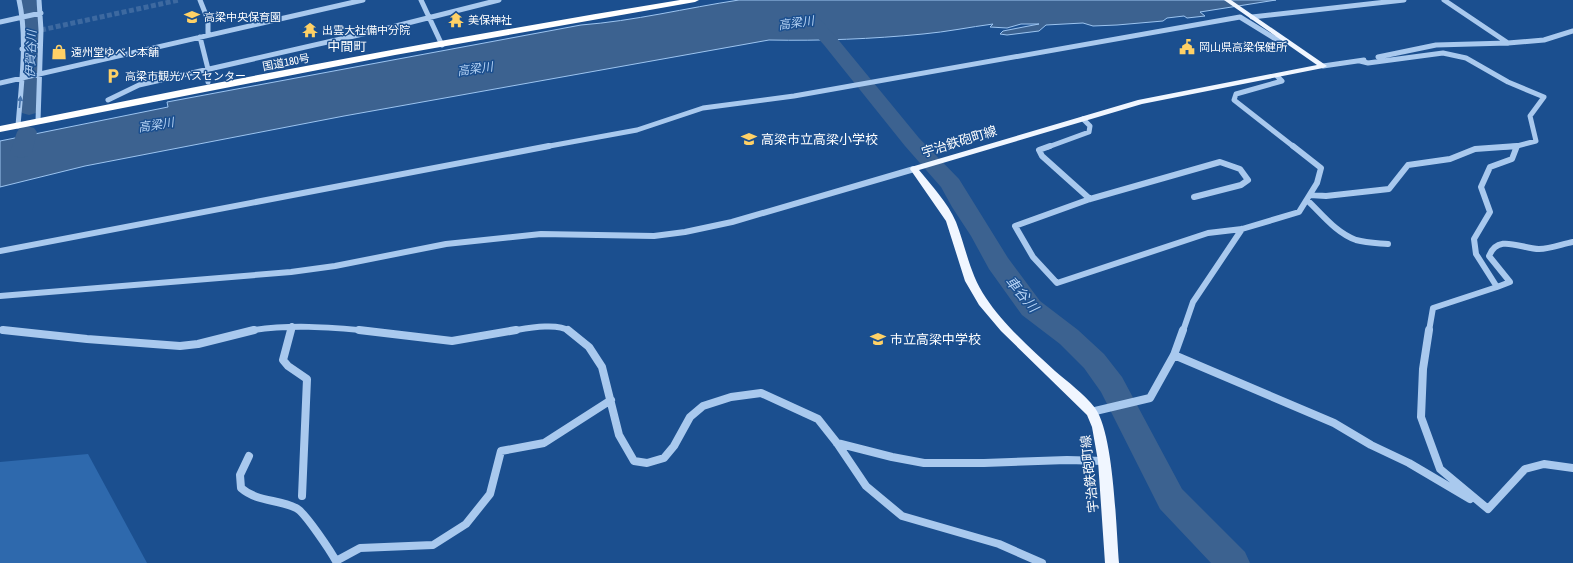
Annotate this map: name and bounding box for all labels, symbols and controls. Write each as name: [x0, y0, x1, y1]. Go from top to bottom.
school or university icon: 高梁中央保育園: [183, 8, 201, 26]
place label: 高梁中央保育園: [204, 10, 281, 24]
temple icon: 美保神社: [447, 11, 465, 29]
water label: 高梁川: [777, 12, 817, 33]
place label: 美保神社: [468, 13, 512, 27]
temple icon: 出雲大社備中分院: [301, 21, 319, 39]
place label: 出雲大社備中分院: [322, 23, 410, 37]
water label: 伊賀谷川: [22, 28, 40, 78]
district label: 中間町: [327, 38, 367, 55]
public building icon: 岡山県高梁保健所: [1178, 38, 1196, 56]
place label: 岡山県高梁保健所: [1199, 40, 1288, 54]
shop icon: 遠州堂ゆべし本舗: [50, 43, 68, 61]
place label: 遠州堂ゆべし本舗: [71, 45, 159, 59]
street label: 国道180号: [261, 51, 311, 73]
water label: 高梁川: [456, 58, 496, 79]
parking icon: 高梁市観光バスセンター: [104, 67, 122, 85]
place label: 高梁市観光バスセンター: [125, 69, 246, 83]
one-way arrow: [17, 96, 23, 108]
water label: 高梁川: [137, 114, 177, 136]
street label: 宇治鉄砲町線: [919, 122, 999, 161]
school or university icon: 高梁市立高梁小学校: [740, 130, 758, 148]
place label: 高梁市立高梁小学校: [761, 131, 878, 148]
water label: 車谷川: [1002, 272, 1044, 317]
school or university icon: 市立高梁中学校: [869, 330, 887, 348]
place label: 市立高梁中学校: [890, 331, 981, 348]
street label: 宇治鉄砲町線: [1077, 434, 1102, 514]

